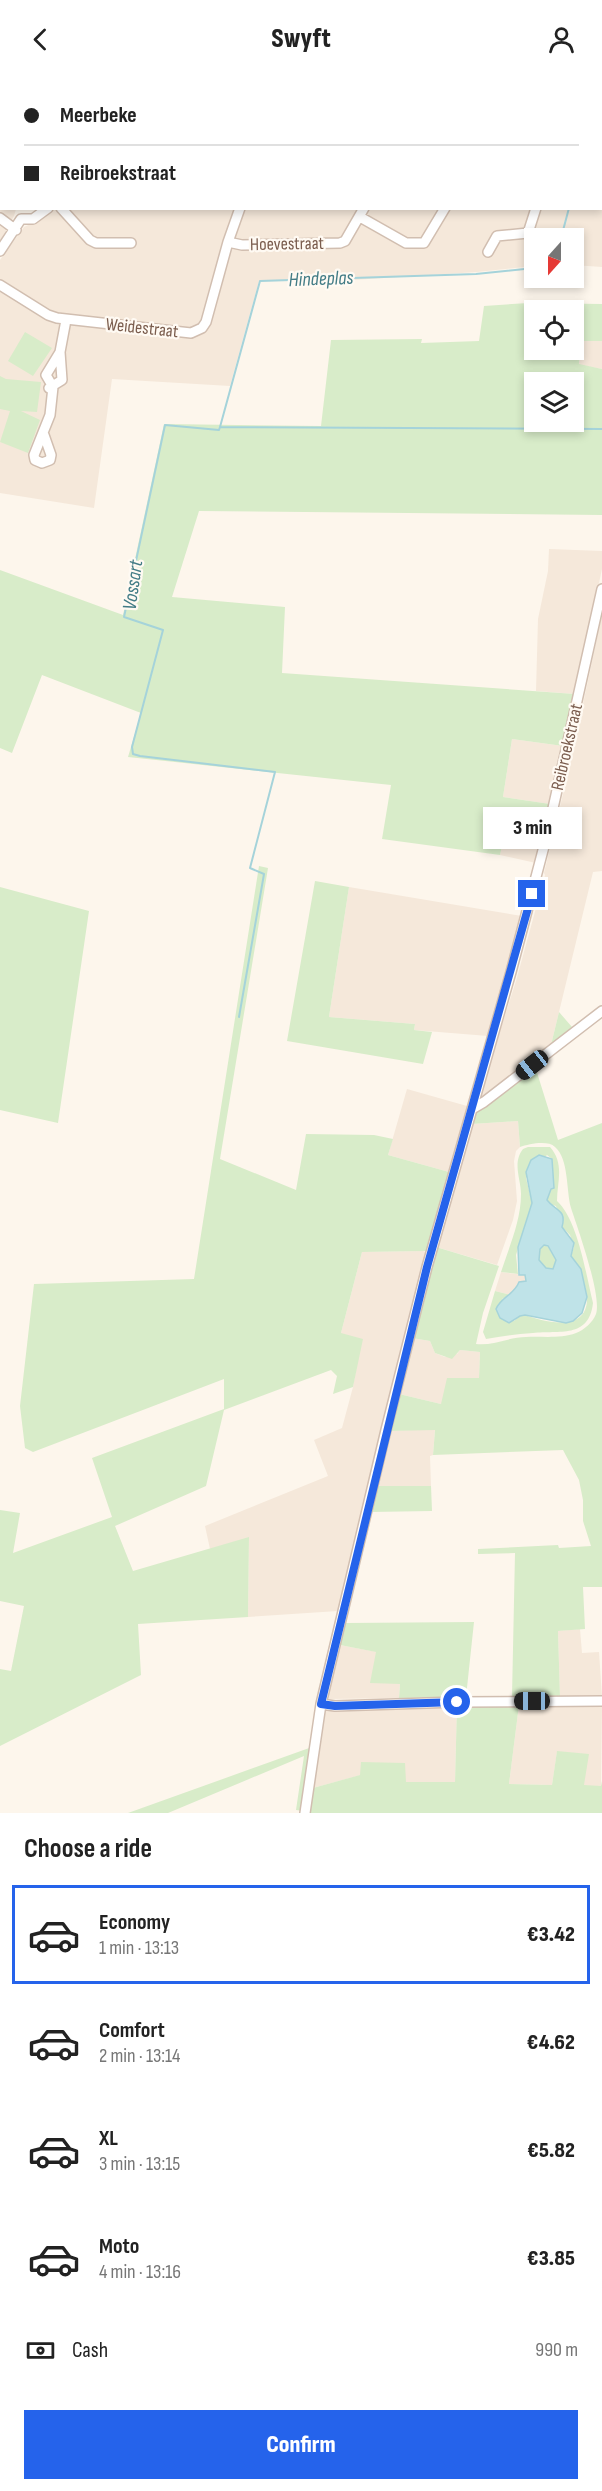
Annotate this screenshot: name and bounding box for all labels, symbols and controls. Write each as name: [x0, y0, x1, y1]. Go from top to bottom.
icon: back: [24, 23, 57, 56]
text: Swyft: [271, 23, 331, 55]
icon: person: [545, 23, 578, 56]
text: Meerbeke: [60, 102, 137, 129]
text: Reibroekstraat: [60, 160, 176, 187]
north arrow: [524, 228, 584, 288]
map controls: [524, 228, 584, 432]
street label: Hoevestraat: [250, 233, 325, 255]
water label: Hindeplas: [288, 266, 354, 292]
button: locate: [524, 300, 584, 360]
street label: Weidestraat: [105, 314, 180, 342]
button: layers: [524, 372, 584, 432]
water label: Vossart: [118, 557, 149, 612]
street label: Reibroekstraat: [547, 701, 587, 793]
callout: 3 min: [482, 807, 582, 849]
text: 3 min: [513, 816, 552, 840]
route end: [518, 880, 545, 907]
car: [512, 1047, 552, 1083]
route start: [443, 1688, 470, 1715]
car: [514, 1692, 550, 1710]
text: Choose a ride: [24, 1833, 152, 1865]
icon: car: [27, 1908, 81, 1962]
text: Economy: [99, 1909, 170, 1936]
text: €3.42: [527, 1921, 575, 1948]
text: 1 min · 13:13: [99, 1936, 179, 1960]
icon: car: [27, 2016, 81, 2070]
text: Comfort: [99, 2017, 165, 2044]
text: €4.62: [527, 2029, 575, 2056]
text: 2 min · 13:14: [99, 2044, 180, 2068]
icon: car: [27, 2124, 81, 2178]
text: XL: [99, 2125, 118, 2152]
text: €5.82: [527, 2137, 575, 2164]
text: 3 min · 13:15: [99, 2152, 180, 2176]
icon: car: [27, 2232, 81, 2286]
text: Moto: [99, 2233, 139, 2260]
text: €3.85: [527, 2245, 575, 2272]
text: 4 min · 13:16: [99, 2260, 181, 2284]
icon: cash: [24, 2334, 57, 2367]
text: Cash: [72, 2337, 108, 2364]
text: 990 m: [535, 2338, 578, 2362]
button: Confirm: [24, 2410, 578, 2479]

